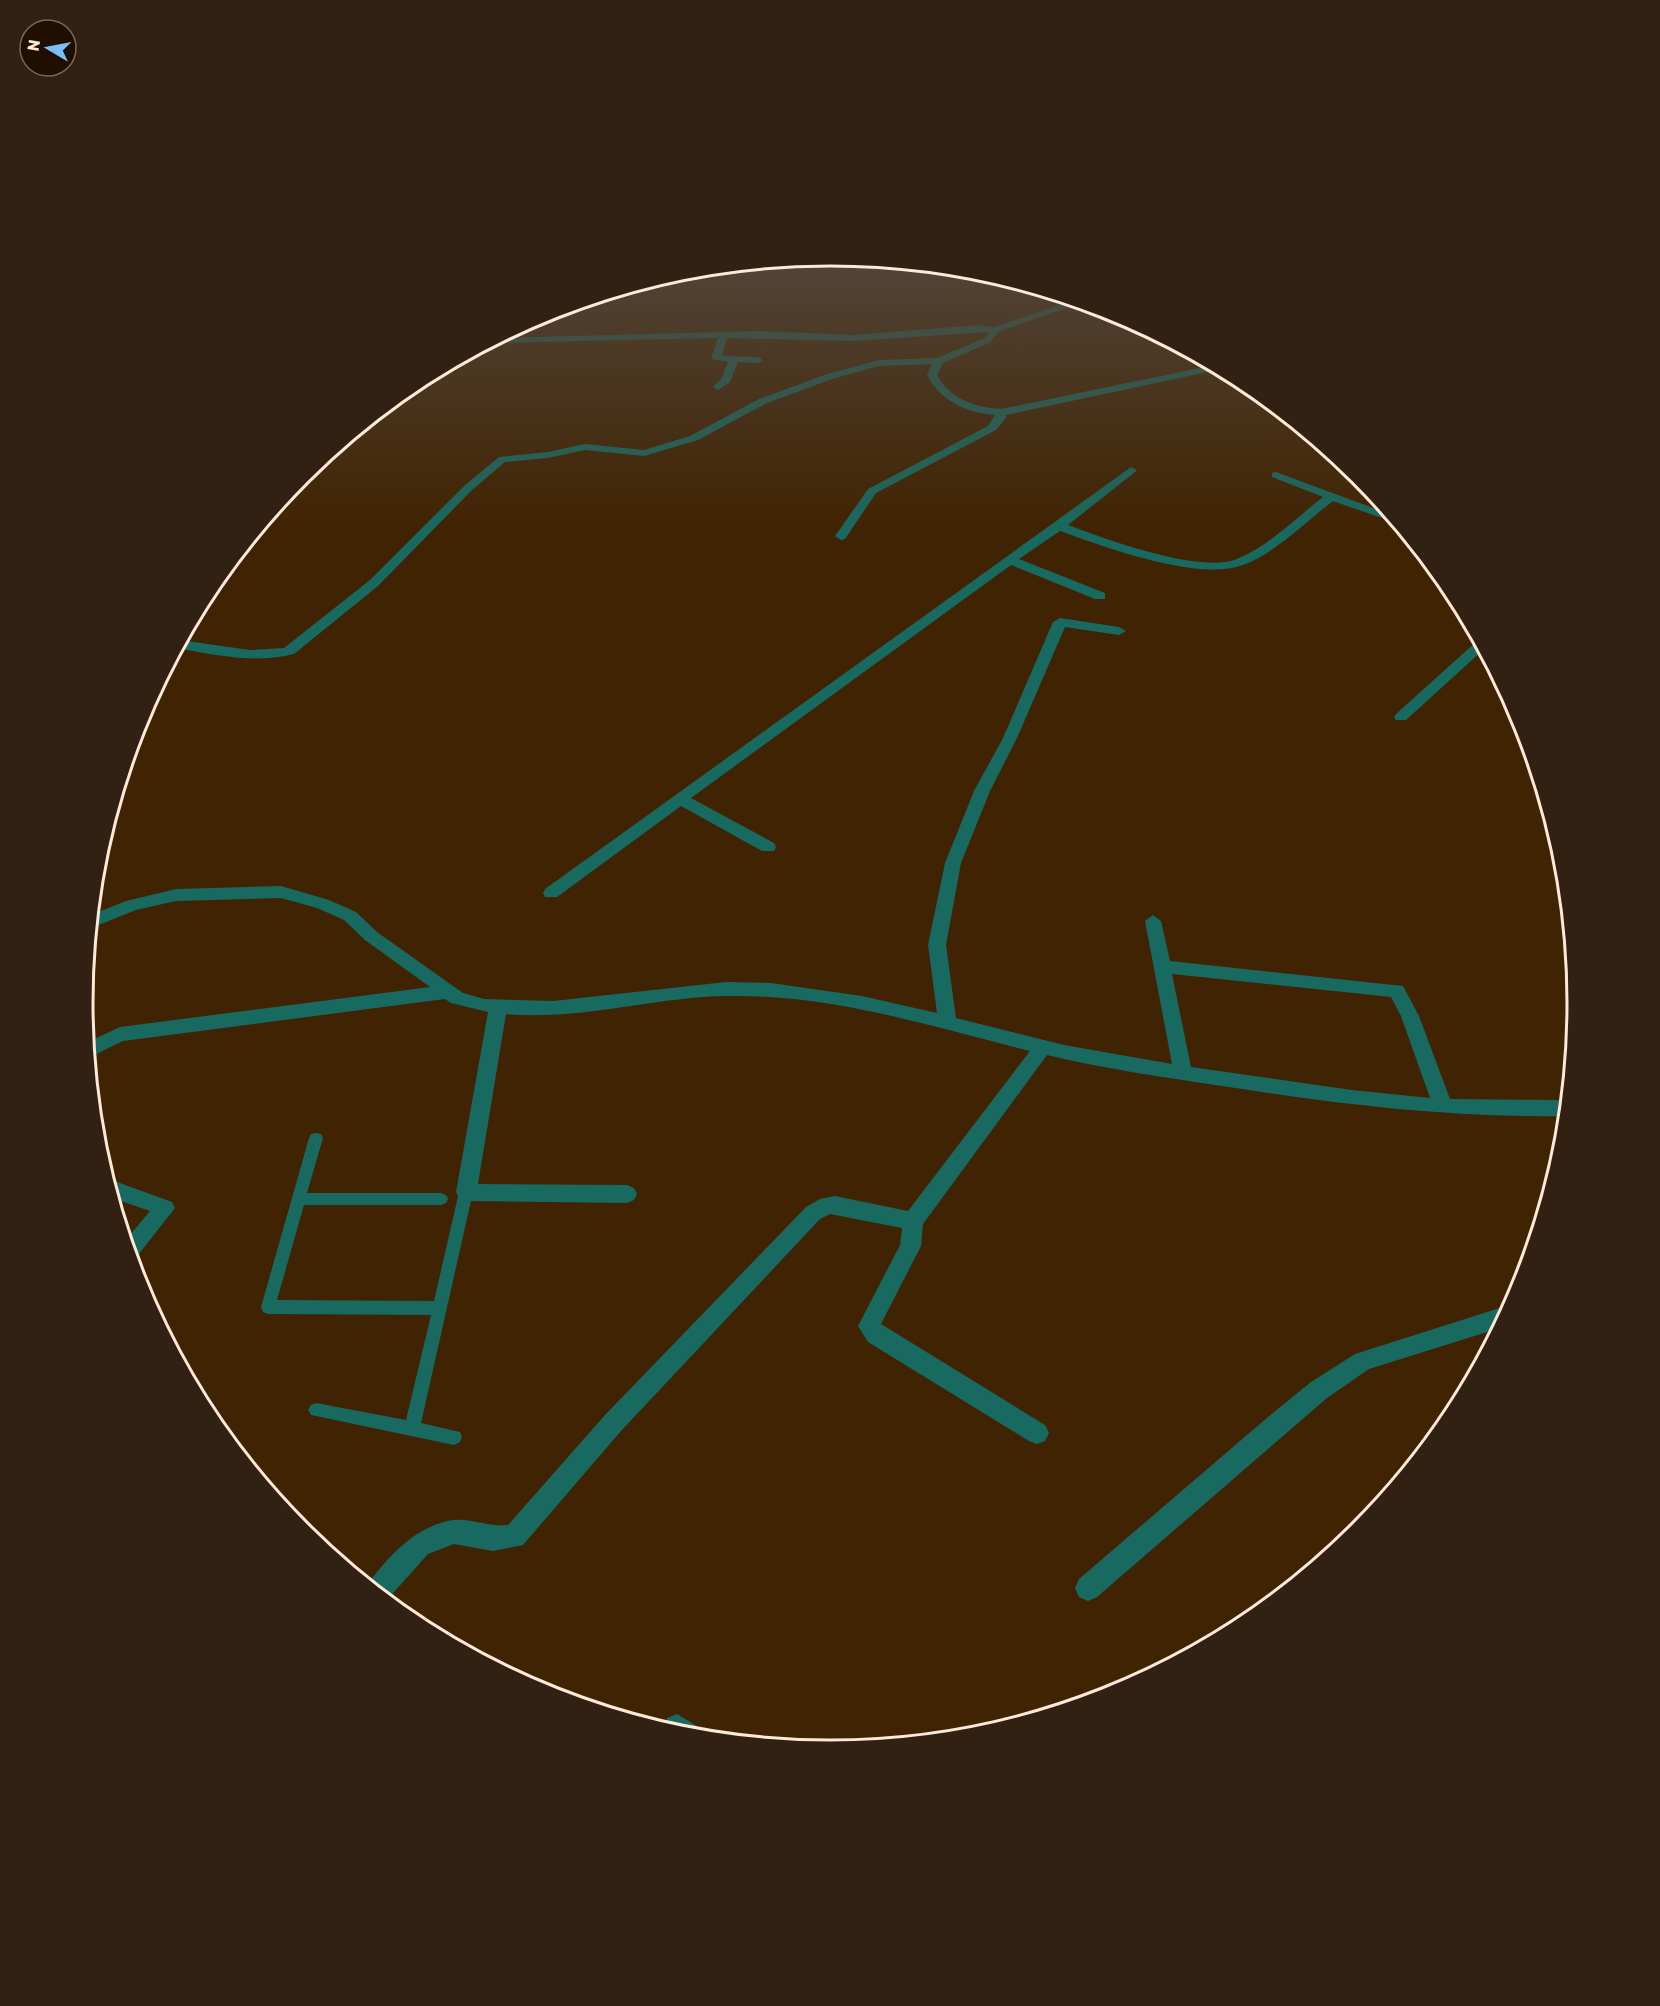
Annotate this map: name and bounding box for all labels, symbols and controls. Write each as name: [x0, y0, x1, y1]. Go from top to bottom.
north arrow: [18, 18, 78, 78]
text: N: [23, 38, 44, 53]

